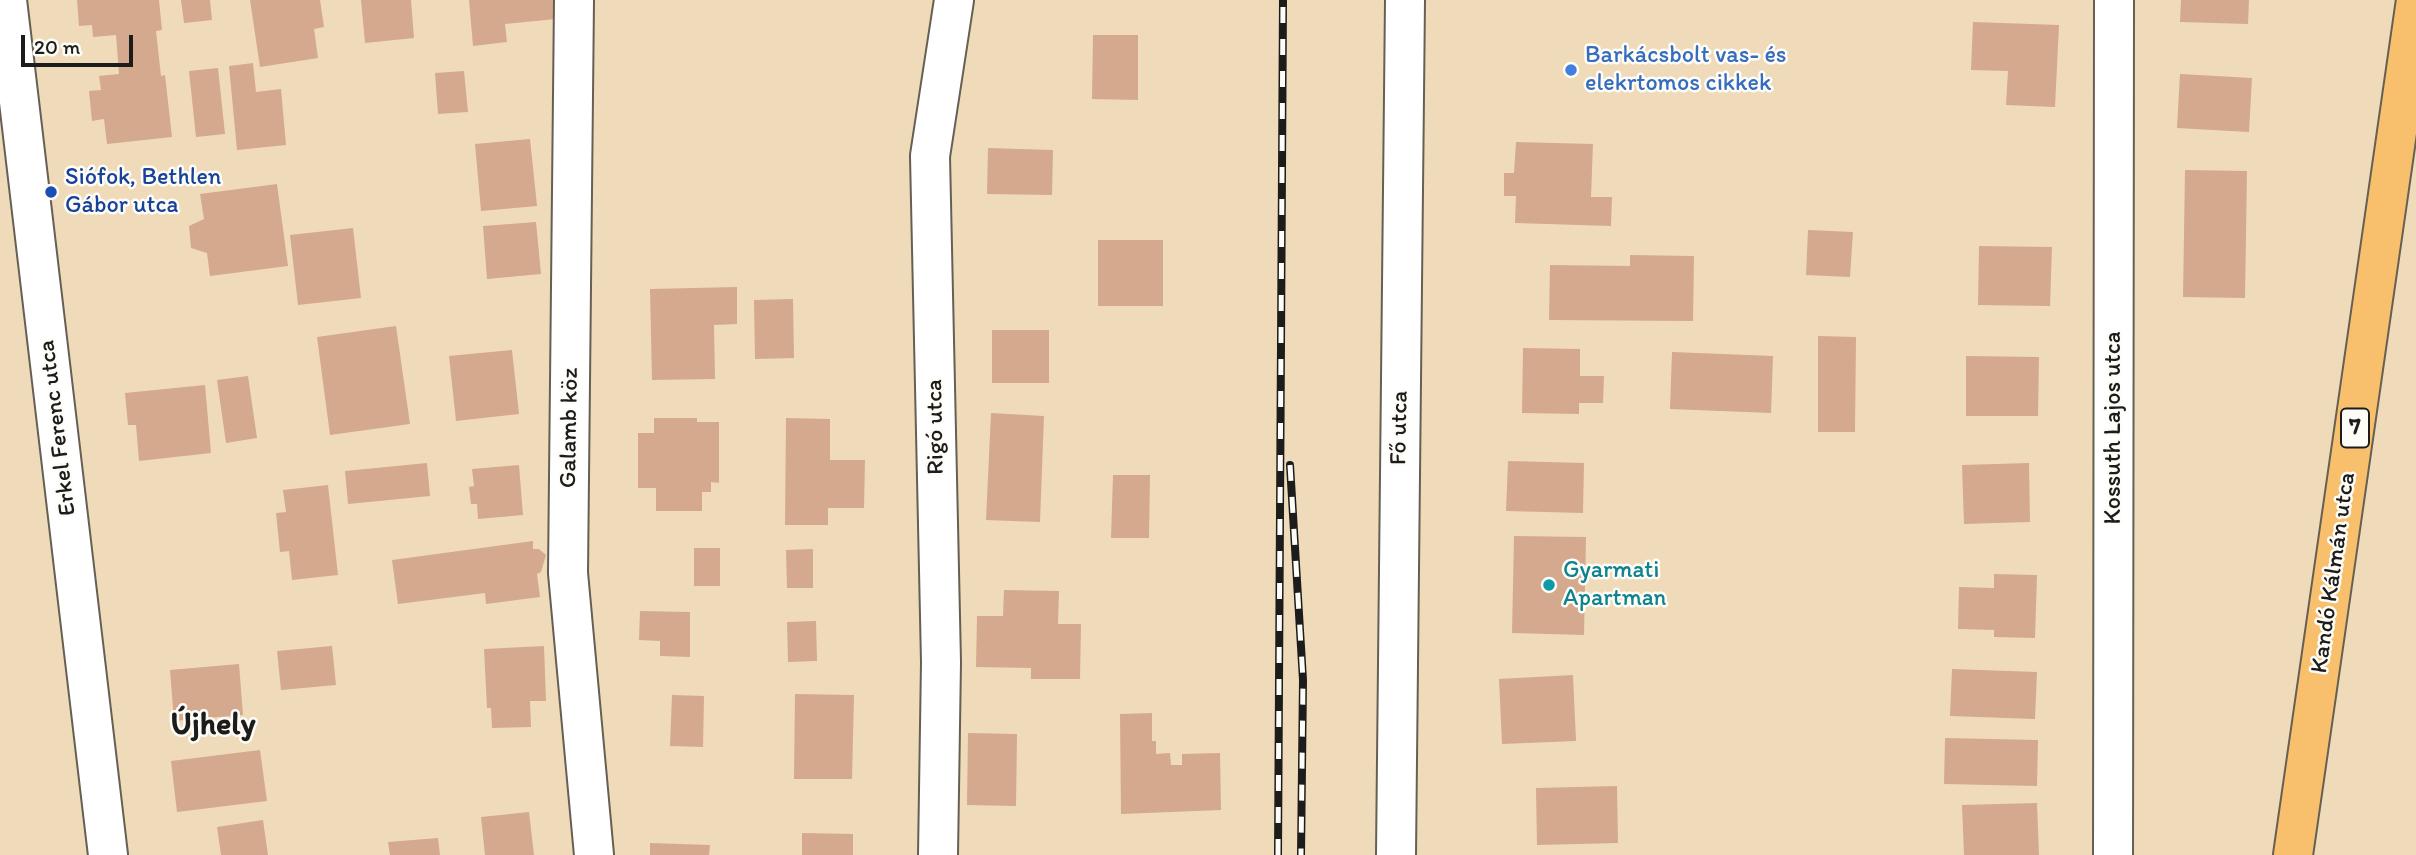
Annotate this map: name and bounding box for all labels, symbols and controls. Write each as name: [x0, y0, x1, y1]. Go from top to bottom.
scale bar: [24, 21, 136, 65]
text: 20 m: [34, 34, 80, 59]
place label: Barkácsbolt vas- és elekrtomos cikkek: [1585, 42, 1787, 98]
marker: Barkácsbolt vas- és elekrtomos cikkek: [1563, 62, 1579, 78]
place label: Siófok, Bethlen Gábor utca: [65, 164, 221, 220]
marker: Siófok, Bethlen Gábor utca: [43, 184, 59, 200]
street label: Kossuth Lajos utca: [2100, 331, 2128, 525]
street label: Erkel Ferenc utca: [33, 338, 83, 518]
street label: Galamb köz: [555, 367, 585, 489]
street label: Rigó utca: [921, 379, 951, 475]
street label: Fő utca: [1385, 391, 1415, 465]
road number: 7: [2341, 408, 2369, 448]
street label: Kandó Kálmán utca: [2306, 471, 2362, 675]
place label: Gyarmati Apartman: [1563, 557, 1666, 613]
marker: Gyarmati Apartman: [1541, 577, 1557, 593]
district label: Újhely: [171, 707, 255, 745]

